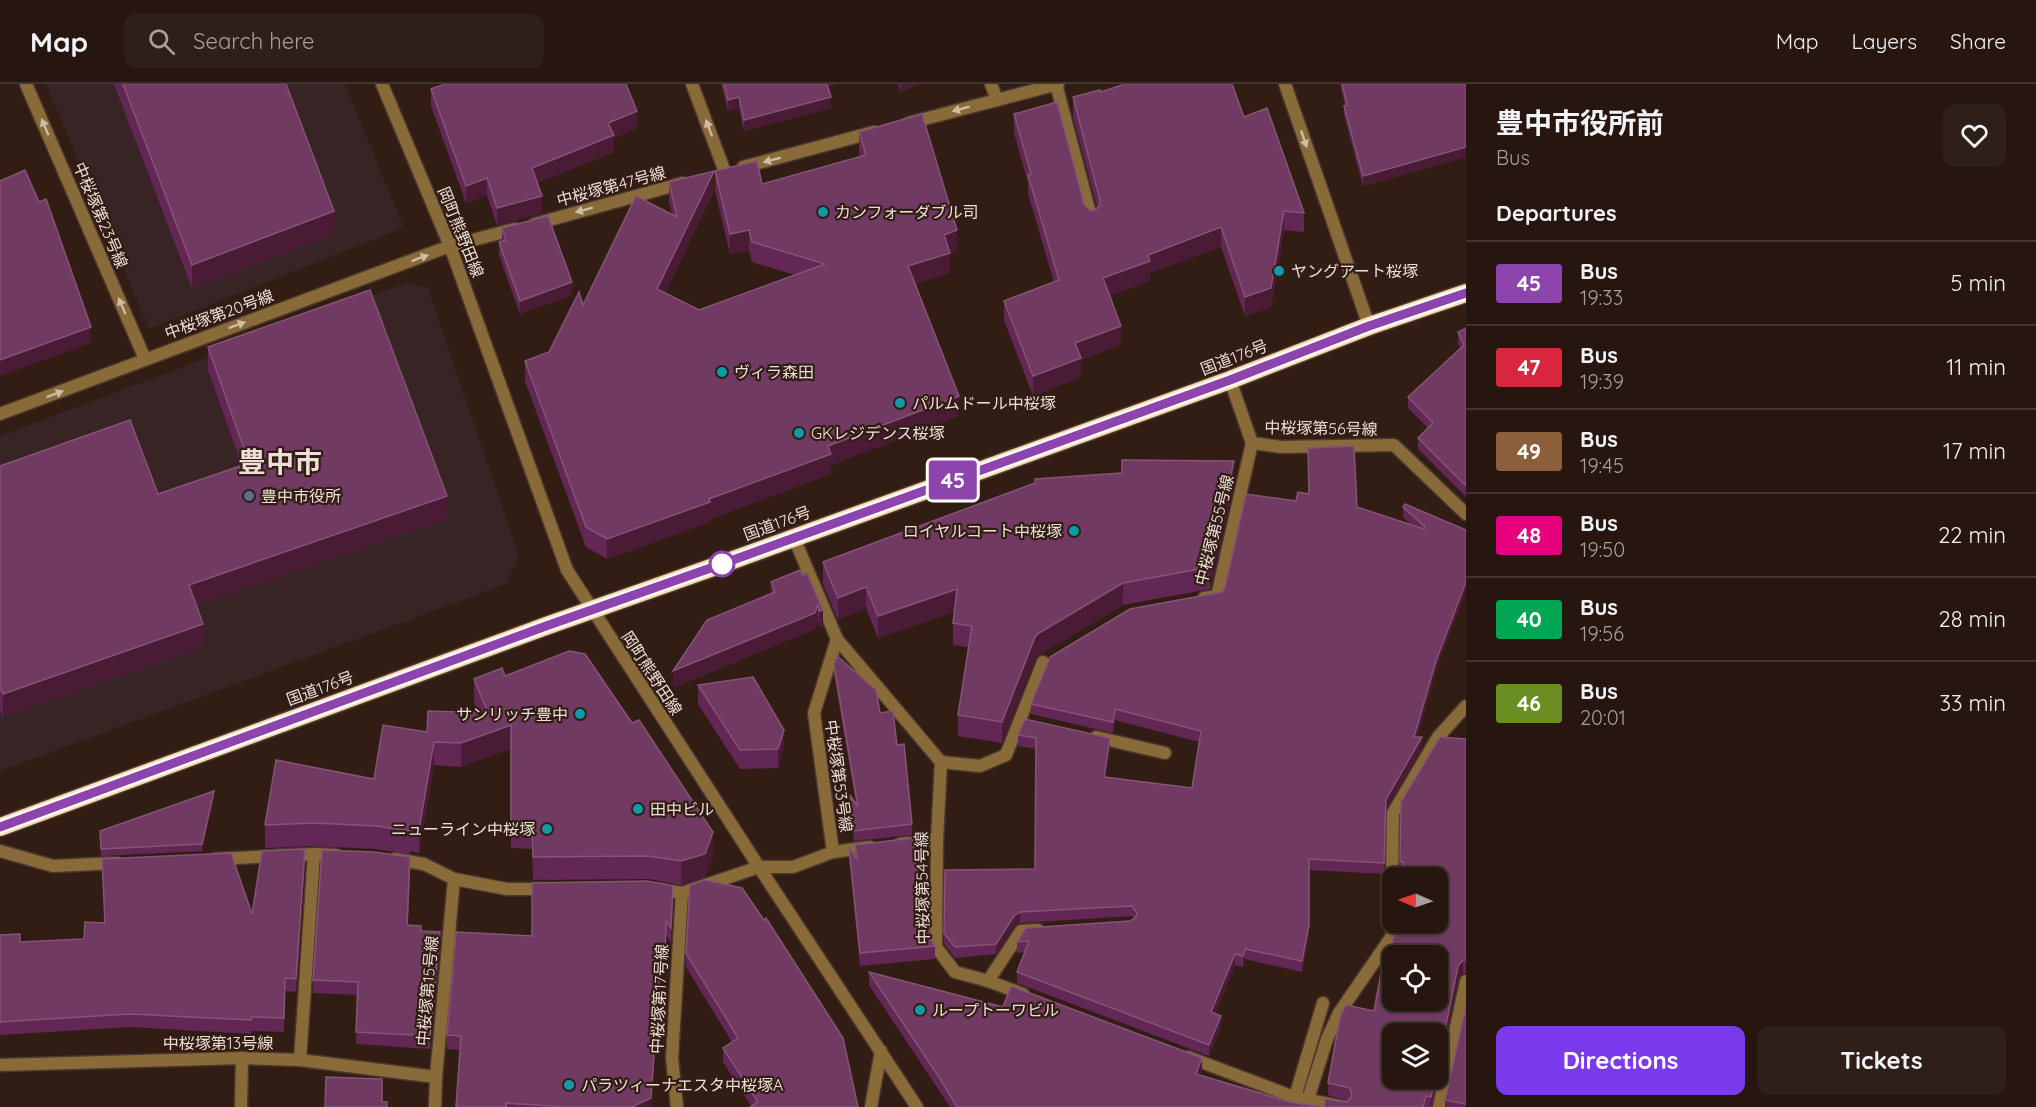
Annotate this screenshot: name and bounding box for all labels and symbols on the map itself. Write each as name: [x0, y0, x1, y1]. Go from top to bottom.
one-way arrow: [952, 105, 970, 115]
one-way arrow: [40, 118, 49, 135]
one-way arrow: [704, 119, 713, 137]
one-way arrow: [1299, 130, 1309, 148]
one-way arrow: [763, 155, 781, 165]
street label: 中桜塚第23号線: [70, 159, 132, 271]
street label: 中桜塚第47号線: [554, 162, 668, 210]
street label: 岡町熊野田線: [434, 184, 488, 280]
place label: カンフォーダブル司: [835, 202, 979, 222]
marker: カンフォーダブル司: [816, 205, 830, 219]
one-way arrow: [575, 206, 593, 216]
one-way arrow: [411, 252, 429, 262]
place label: ヤングアート桜塚: [1291, 261, 1418, 281]
marker: ヤングアート桜塚: [1272, 264, 1286, 278]
street label: 中桜塚第20号線: [162, 285, 276, 343]
one-way arrow: [117, 296, 127, 314]
one-way arrow: [229, 320, 247, 330]
street label: 国道176号: [1198, 335, 1270, 379]
place label: ヴィラ森田: [734, 362, 814, 382]
marker: ヴィラ森田: [715, 365, 729, 379]
one-way arrow: [46, 388, 64, 398]
place label: パルムドール中桜塚: [912, 393, 1056, 413]
marker: パルムドール中桜塚: [893, 396, 907, 410]
street label: 中桜塚第56号線: [1264, 417, 1378, 439]
place label: GKレジデンス桜塚: [811, 423, 945, 443]
marker: GKレジデンス桜塚: [792, 426, 806, 440]
district label: 豊中市: [238, 444, 322, 479]
line badge: 45: [926, 460, 980, 500]
street label: 中桜塚第55号線: [1191, 473, 1237, 587]
place label: 豊中市役所: [261, 486, 341, 506]
marker: 豊中市役所: [242, 489, 256, 503]
street label: 国道176号: [741, 502, 813, 544]
place label: ロイヤルコート中桜塚: [903, 521, 1062, 541]
marker: ロイヤルコート中桜塚: [1067, 524, 1081, 538]
unlabelled marker: [709, 551, 735, 577]
street label: 岡町熊野田線: [617, 627, 687, 719]
street label: 国道176号: [284, 667, 356, 709]
place label: サンリッチ豊中: [456, 704, 568, 724]
marker: サンリッチ豊中: [573, 707, 587, 721]
street label: 中桜塚第53号線: [821, 719, 857, 833]
place label: 田中ビル: [650, 799, 714, 819]
marker: 田中ビル: [631, 802, 645, 816]
place label: ニューライン中桜塚: [391, 819, 535, 839]
marker: ニューライン中桜塚: [540, 822, 554, 836]
street label: 中桜塚第54号線: [911, 831, 933, 945]
north arrow: [1382, 867, 1448, 933]
street label: 中桜塚第15号線: [412, 935, 442, 1047]
street label: 中桜塚第17号線: [646, 943, 672, 1055]
place label: ループトーワビル: [932, 1000, 1059, 1020]
marker: ループトーワビル: [913, 1003, 927, 1017]
street label: 中桜塚第13号線: [163, 1033, 273, 1053]
place label: パラツィーナエスタ中桜塚A: [581, 1075, 783, 1095]
marker: パラツィーナエスタ中桜塚A: [562, 1078, 576, 1092]

